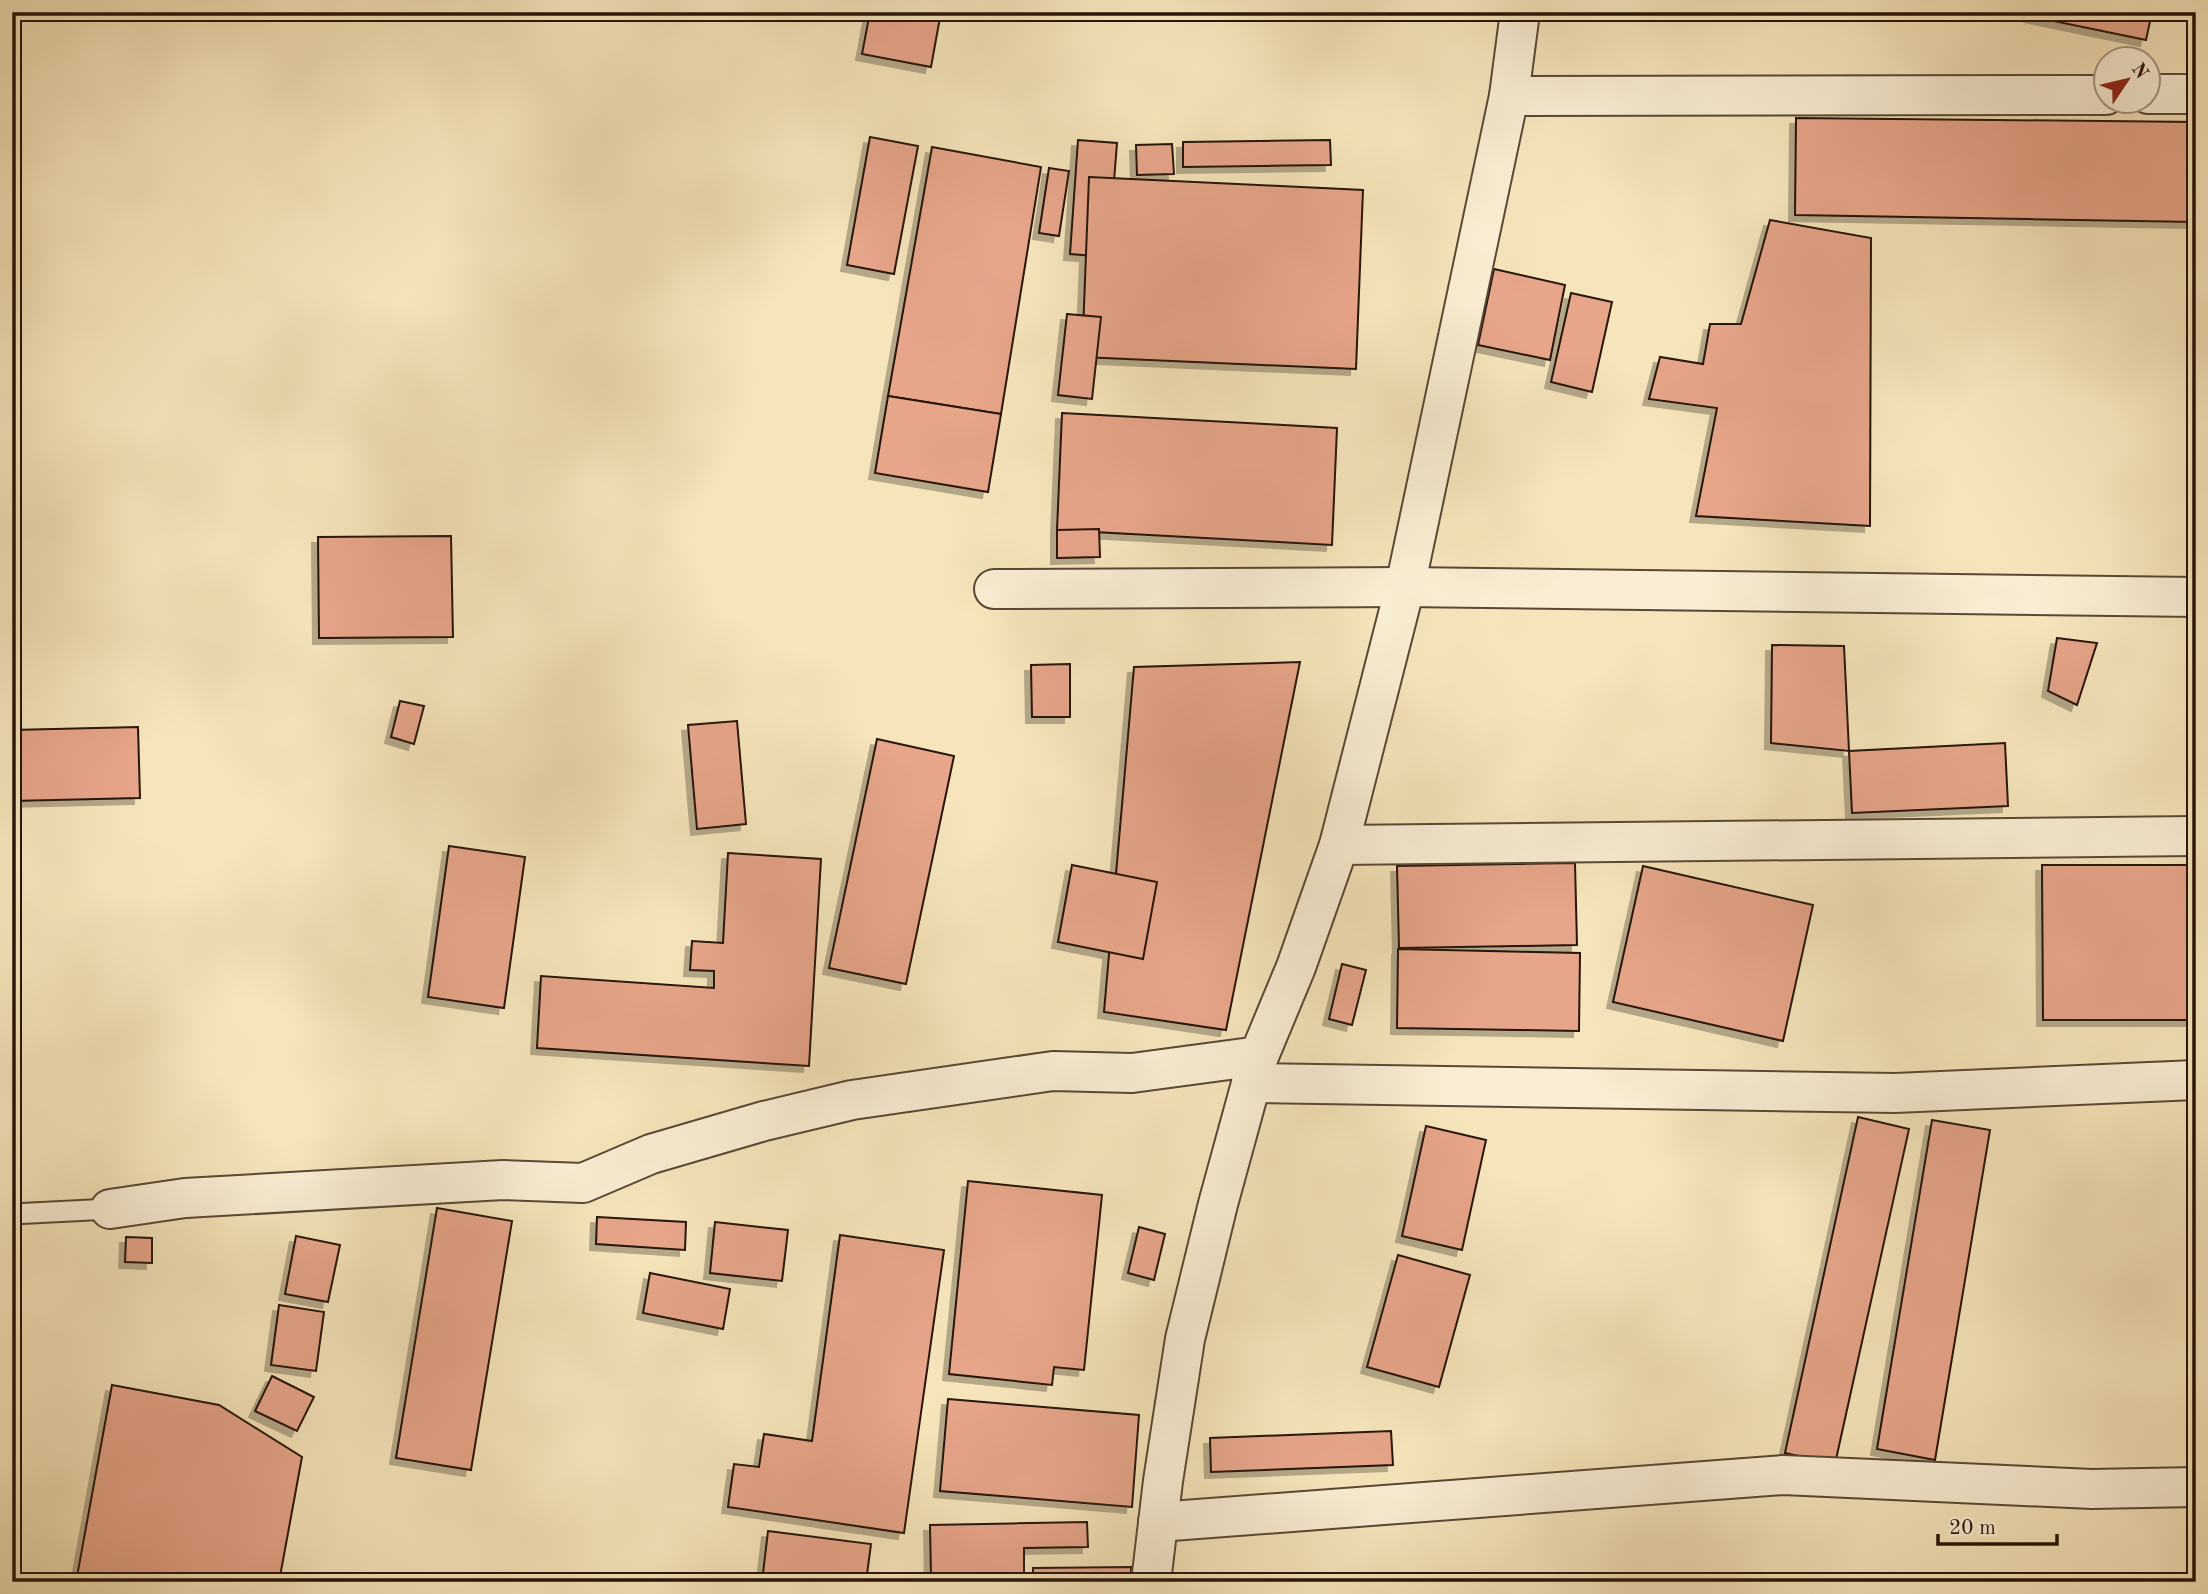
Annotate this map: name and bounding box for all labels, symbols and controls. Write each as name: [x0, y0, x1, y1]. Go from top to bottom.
north arrow: [2092, 46, 2162, 116]
text: N: [2127, 60, 2151, 83]
scale bar: [1938, 1503, 2058, 1547]
text: 20 m: [1949, 1518, 1996, 1539]

